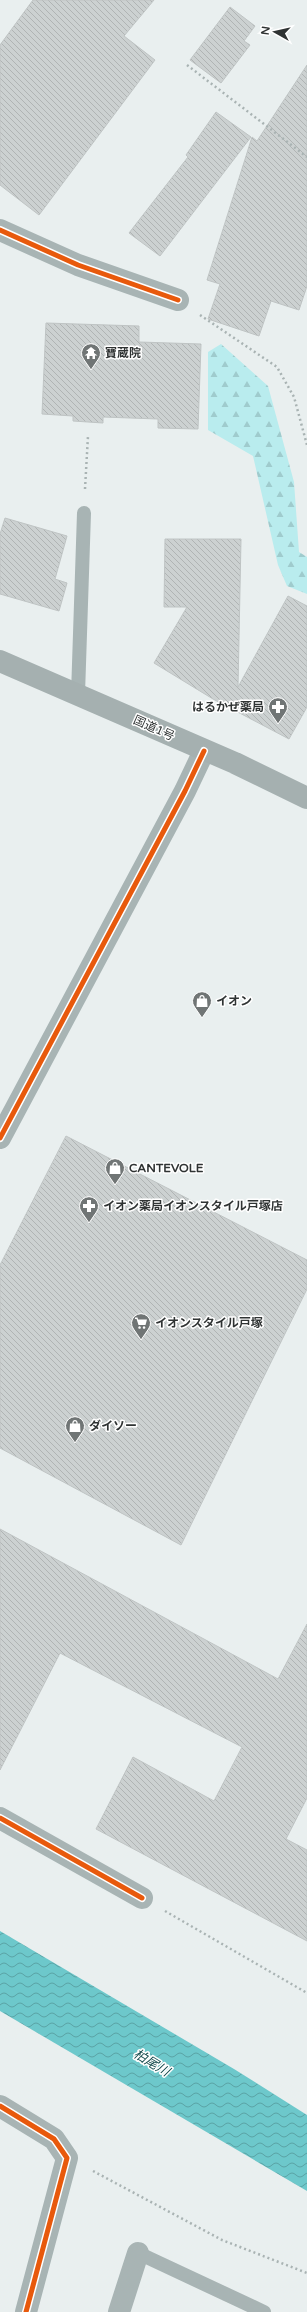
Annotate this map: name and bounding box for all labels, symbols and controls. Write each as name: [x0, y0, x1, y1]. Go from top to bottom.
north arrow: [255, 12, 295, 52]
text: N: [259, 25, 273, 36]
temple icon: 寶蔵院: [80, 342, 102, 370]
place label: 寶蔵院: [105, 346, 141, 360]
pharmacy icon: はるかぜ薬局: [267, 696, 289, 724]
place label: はるかぜ薬局: [192, 700, 264, 714]
street label: 国道1号: [131, 713, 177, 743]
shop icon: イオン: [191, 990, 213, 1018]
place label: イオン: [216, 994, 252, 1008]
shop icon: CANTEVOLE: [104, 1157, 126, 1185]
place label: CANTEVOLE: [129, 1161, 204, 1175]
pharmacy icon: イオン薬局イオンスタイル戸塚店: [78, 1195, 100, 1223]
place label: イオン薬局イオンスタイル戸塚店: [103, 1199, 283, 1213]
supermarket icon: イオンスタイル戸塚: [130, 1312, 152, 1340]
place label: イオンスタイル戸塚: [155, 1316, 263, 1330]
shop icon: ダイソー: [64, 1415, 86, 1443]
place label: ダイソー: [89, 1419, 137, 1433]
water label: 柏尾川: [131, 2046, 174, 2081]

